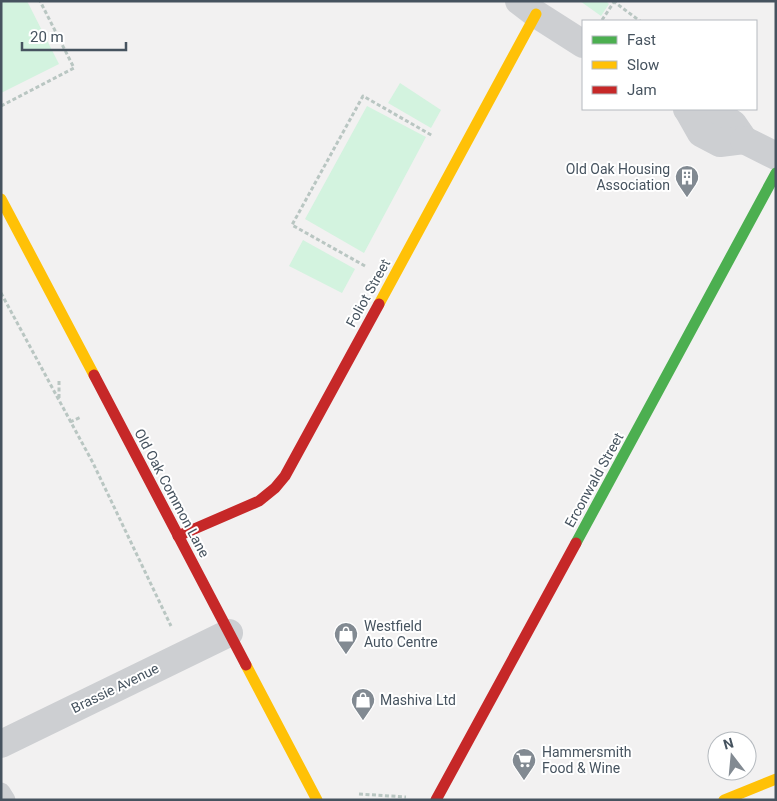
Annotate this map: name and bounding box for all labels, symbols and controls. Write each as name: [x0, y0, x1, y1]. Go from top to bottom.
scale bar: [22, 20, 126, 52]
legend: [582, 20, 757, 110]
text: 20 m: [30, 28, 64, 46]
text: Fast: [627, 31, 656, 49]
text: Slow: [627, 56, 659, 74]
text: Jam: [627, 81, 657, 99]
place label: Old Oak Housing Association: [566, 161, 670, 193]
building icon: Old Oak Housing Association: [674, 164, 700, 198]
street label: Foliot Street: [343, 256, 393, 330]
street label: Old Oak Common Lane: [131, 426, 213, 560]
street label: Erconwald Street: [561, 430, 627, 530]
place label: Westfield Auto Centre: [364, 618, 438, 650]
shop icon: Westfield Auto Centre: [333, 621, 359, 655]
street label: Brassie Avenue: [69, 660, 161, 716]
shop icon: Mashiva Ltd: [350, 687, 376, 721]
place label: Mashiva Ltd: [380, 692, 456, 708]
north arrow: [707, 731, 757, 781]
text: N: [721, 734, 735, 753]
place label: Hammersmith Food & Wine: [542, 744, 632, 776]
supermarket icon: Hammersmith Food & Wine: [511, 747, 537, 781]

